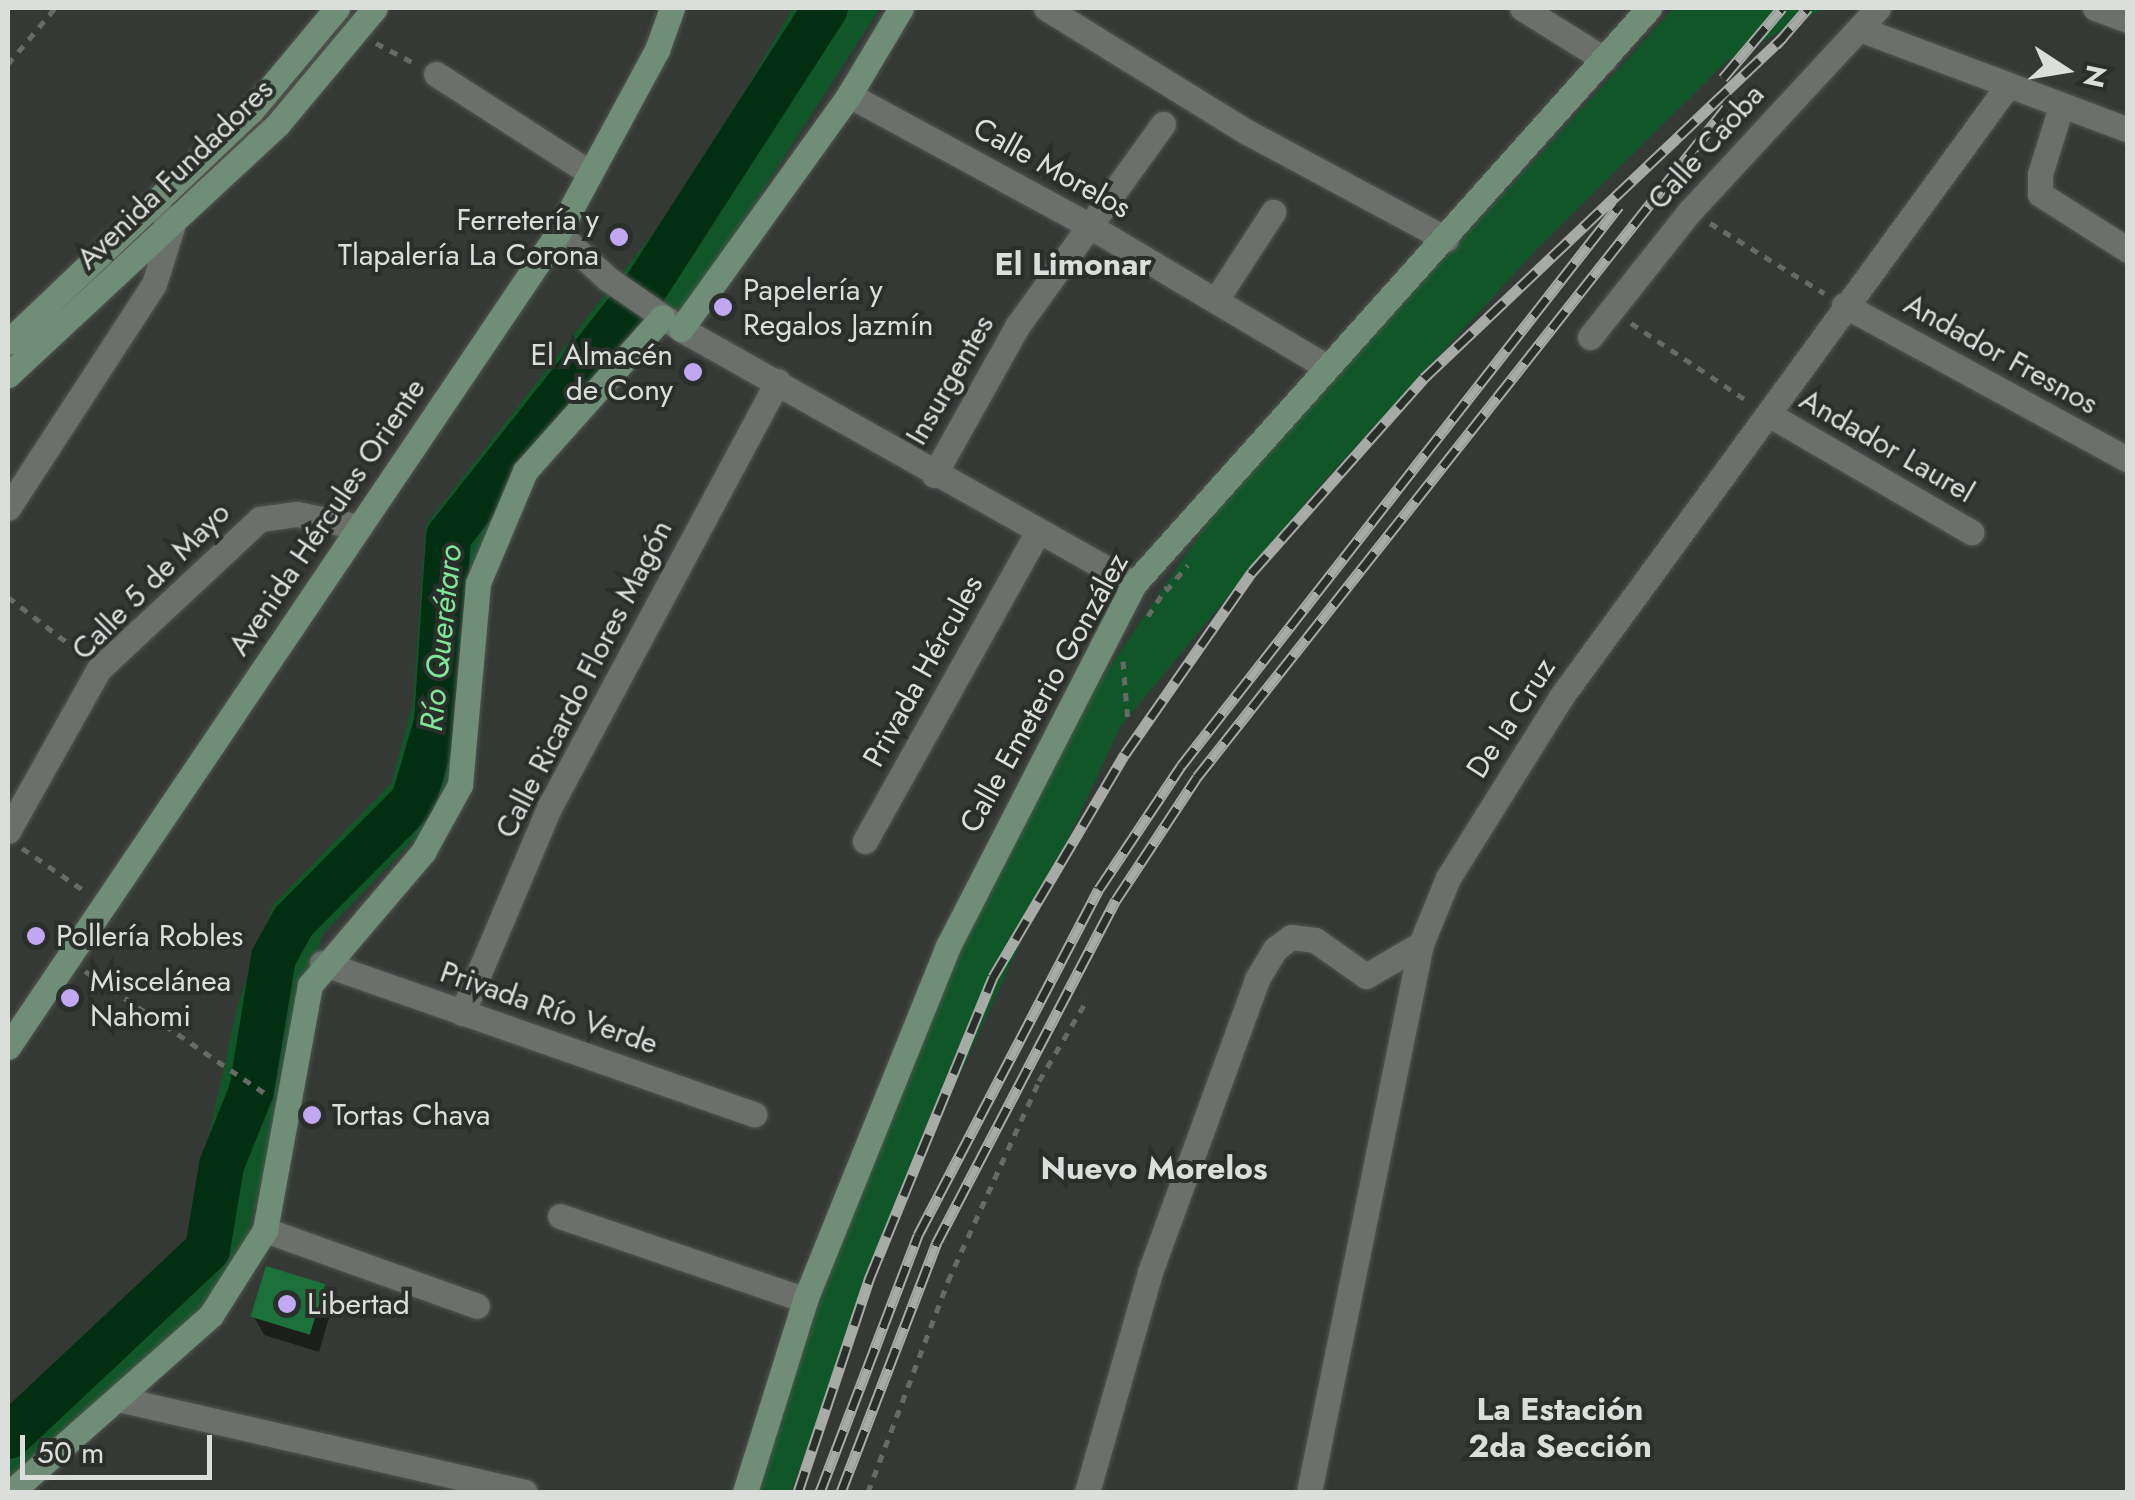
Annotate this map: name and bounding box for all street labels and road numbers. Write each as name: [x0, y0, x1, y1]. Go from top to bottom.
street label: Avenida Fundadores: [69, 71, 281, 277]
street label: Calle Caoba: [1640, 77, 1772, 217]
street label: Calle Morelos: [967, 110, 1137, 226]
street label: Andador Fresnos: [1898, 286, 2104, 422]
street label: Insurgentes: [898, 309, 1002, 451]
street label: Avenida Hércules Oriente: [221, 372, 433, 662]
street label: Andador Laurel: [1793, 381, 1981, 511]
street label: Calle 5 de Mayo: [65, 495, 237, 667]
street label: Calle Ricardo Flores Magón: [488, 514, 680, 844]
street label: Calle Emeterio González: [952, 547, 1136, 839]
street label: Privada Hércules: [856, 569, 990, 773]
street label: De la Cruz: [1459, 651, 1563, 785]
street label: Privada Río Verde: [435, 954, 663, 1062]

